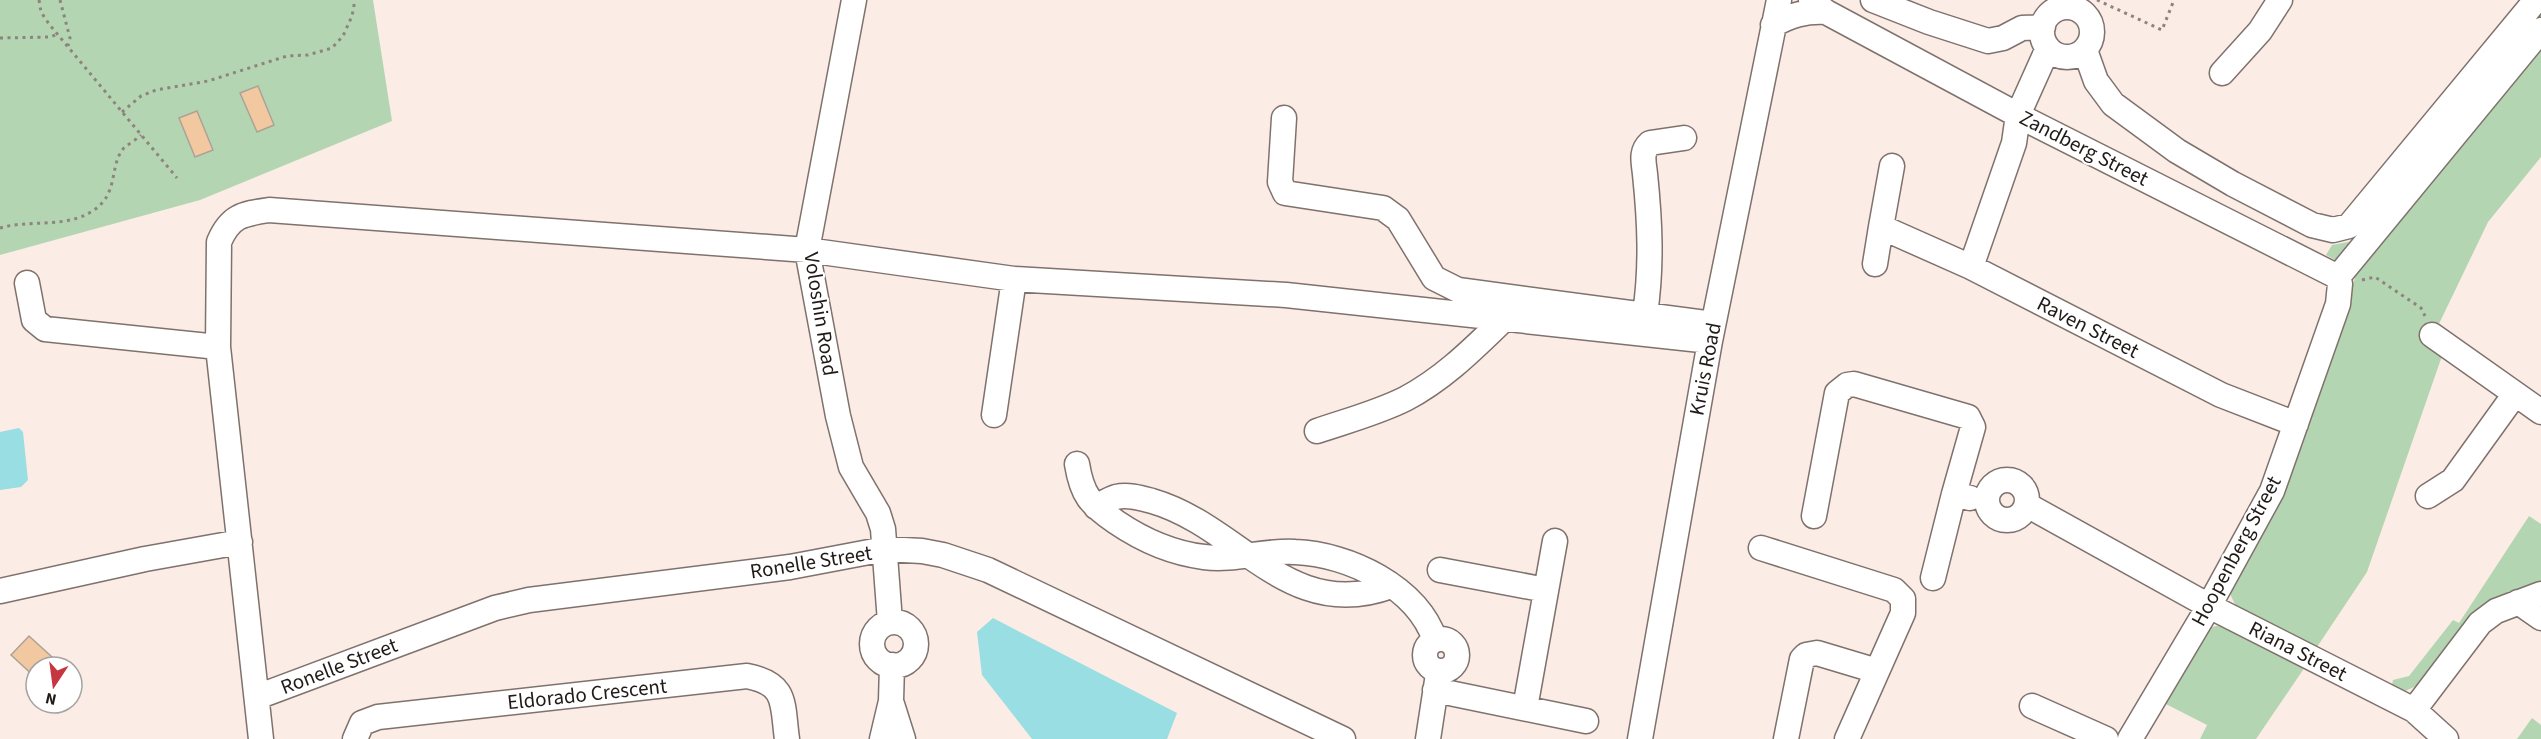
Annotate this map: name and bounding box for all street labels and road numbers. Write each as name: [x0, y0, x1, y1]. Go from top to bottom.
street label: Zandberg Street: [2014, 103, 2154, 193]
street label: Voloshin Road: [796, 250, 846, 378]
street label: Raven Street: [2032, 288, 2144, 366]
street label: Kruis Road: [1681, 320, 1729, 418]
street label: Hoopenberg Street: [2184, 470, 2288, 632]
street label: Ronelle Street: [748, 538, 874, 586]
street label: Riana Street: [2244, 613, 2352, 689]
street label: Ronelle Street: [276, 630, 402, 702]
street label: Eldorado Crescent: [506, 671, 668, 717]

